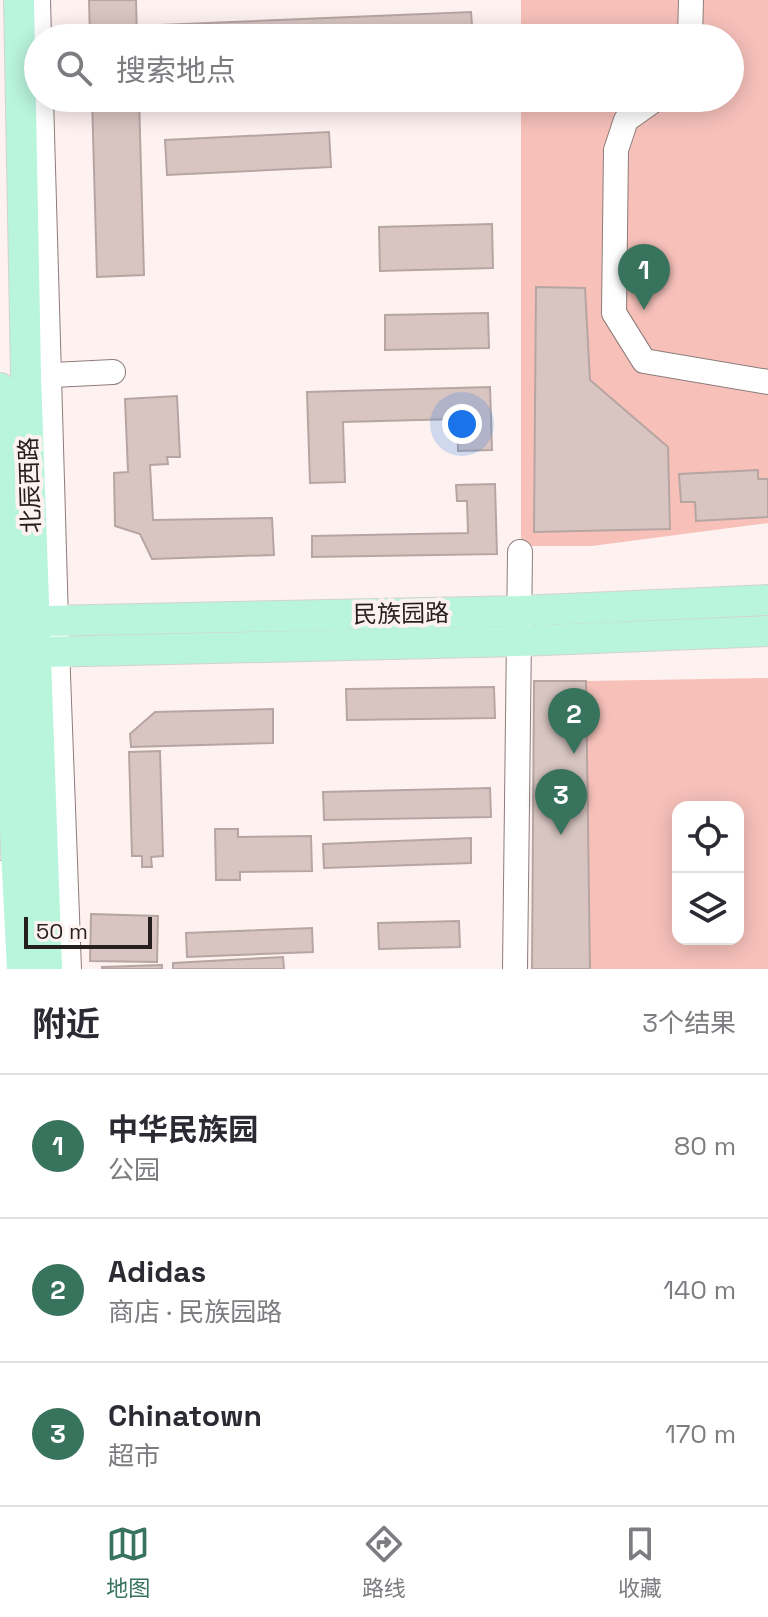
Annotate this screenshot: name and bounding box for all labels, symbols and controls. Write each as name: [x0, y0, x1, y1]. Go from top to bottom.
search box: [24, 24, 744, 112]
icon: search: [52, 46, 96, 90]
text: 搜索地点: [116, 51, 236, 90]
pin: 1: [618, 244, 670, 310]
your location: [442, 404, 482, 444]
street label: 北辰西路: [12, 437, 47, 534]
street label: 民族园路: [353, 597, 449, 630]
pin: 2: [548, 688, 600, 754]
pin: 3: [535, 769, 587, 835]
map controls: [672, 801, 744, 945]
button: locate: [672, 801, 744, 873]
button: layers: [672, 873, 744, 945]
scale bar: [24, 913, 152, 949]
text: 50 m: [36, 917, 88, 945]
text: 附近: [32, 1003, 100, 1046]
text: 3个结果: [642, 1006, 736, 1040]
text: 中华民族园: [108, 1110, 258, 1149]
text: 1: [52, 1129, 64, 1163]
text: 80 m: [674, 1129, 736, 1163]
text: 公园: [108, 1153, 160, 1187]
text: Adidas: [108, 1252, 206, 1291]
text: 2: [50, 1273, 66, 1307]
text: 140 m: [663, 1273, 736, 1307]
text: 商店 · 民族园路: [108, 1295, 282, 1329]
text: Chinatown: [108, 1396, 262, 1435]
text: 3: [50, 1417, 66, 1451]
text: 170 m: [665, 1417, 736, 1451]
text: 超市: [108, 1439, 160, 1473]
tab: 地图: [106, 1522, 150, 1602]
tab: 路线: [362, 1522, 406, 1602]
tab: 收藏: [618, 1522, 662, 1602]

